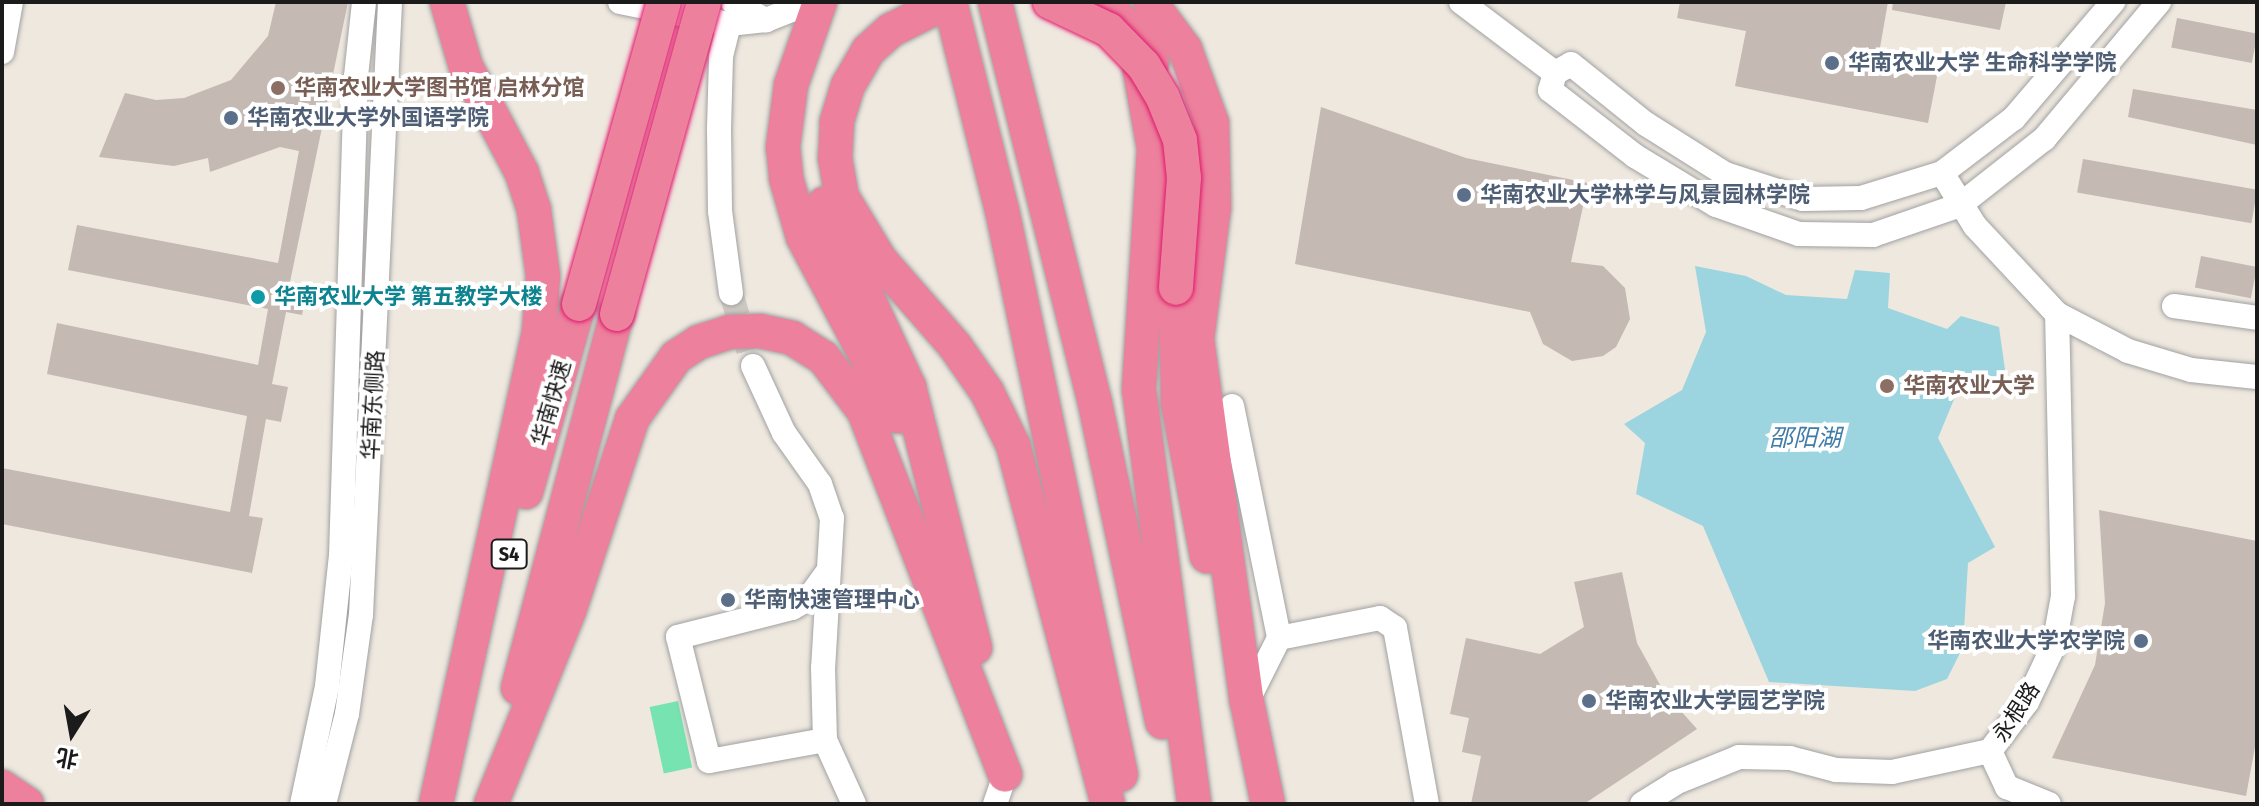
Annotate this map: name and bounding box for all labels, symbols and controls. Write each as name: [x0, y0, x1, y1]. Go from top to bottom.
place label: 华南农业大学 生命科学学院: [1848, 50, 2117, 76]
marker: 华南农业大学 生命科学学院: [1823, 54, 1841, 72]
place label: 华南农业大学图书馆 启林分馆: [294, 75, 585, 101]
marker: 华南农业大学图书馆 启林分馆: [269, 79, 287, 97]
place label: 华南农业大学外国语学院: [247, 105, 489, 131]
marker: 华南农业大学外国语学院: [222, 109, 240, 127]
place label: 华南农业大学林学与风景园林学院: [1480, 182, 1810, 208]
marker: 华南农业大学林学与风景园林学院: [1455, 186, 1473, 204]
place label: 华南农业大学 第五教学大楼: [274, 284, 543, 310]
marker: 华南农业大学 第五教学大楼: [249, 288, 267, 306]
street label: 华南东侧路: [357, 349, 389, 461]
street label: 华南快速: [526, 357, 576, 449]
place label: 华南农业大学: [1903, 373, 2035, 399]
marker: 华南农业大学: [1878, 377, 1896, 395]
water label: 邵阳湖: [1769, 425, 1841, 453]
road number: S4: [489, 538, 529, 570]
place label: 华南快速管理中心: [744, 587, 920, 613]
marker: 华南快速管理中心: [719, 591, 737, 609]
place label: 华南农业大学农学院: [1927, 628, 2125, 654]
marker: 华南农业大学农学院: [2132, 632, 2150, 650]
street label: 永根路: [1987, 677, 2045, 747]
place label: 华南农业大学园艺学院: [1605, 688, 1825, 714]
marker: 华南农业大学园艺学院: [1580, 692, 1598, 710]
north arrow: [32, 694, 112, 774]
text: 北: [54, 743, 81, 773]

